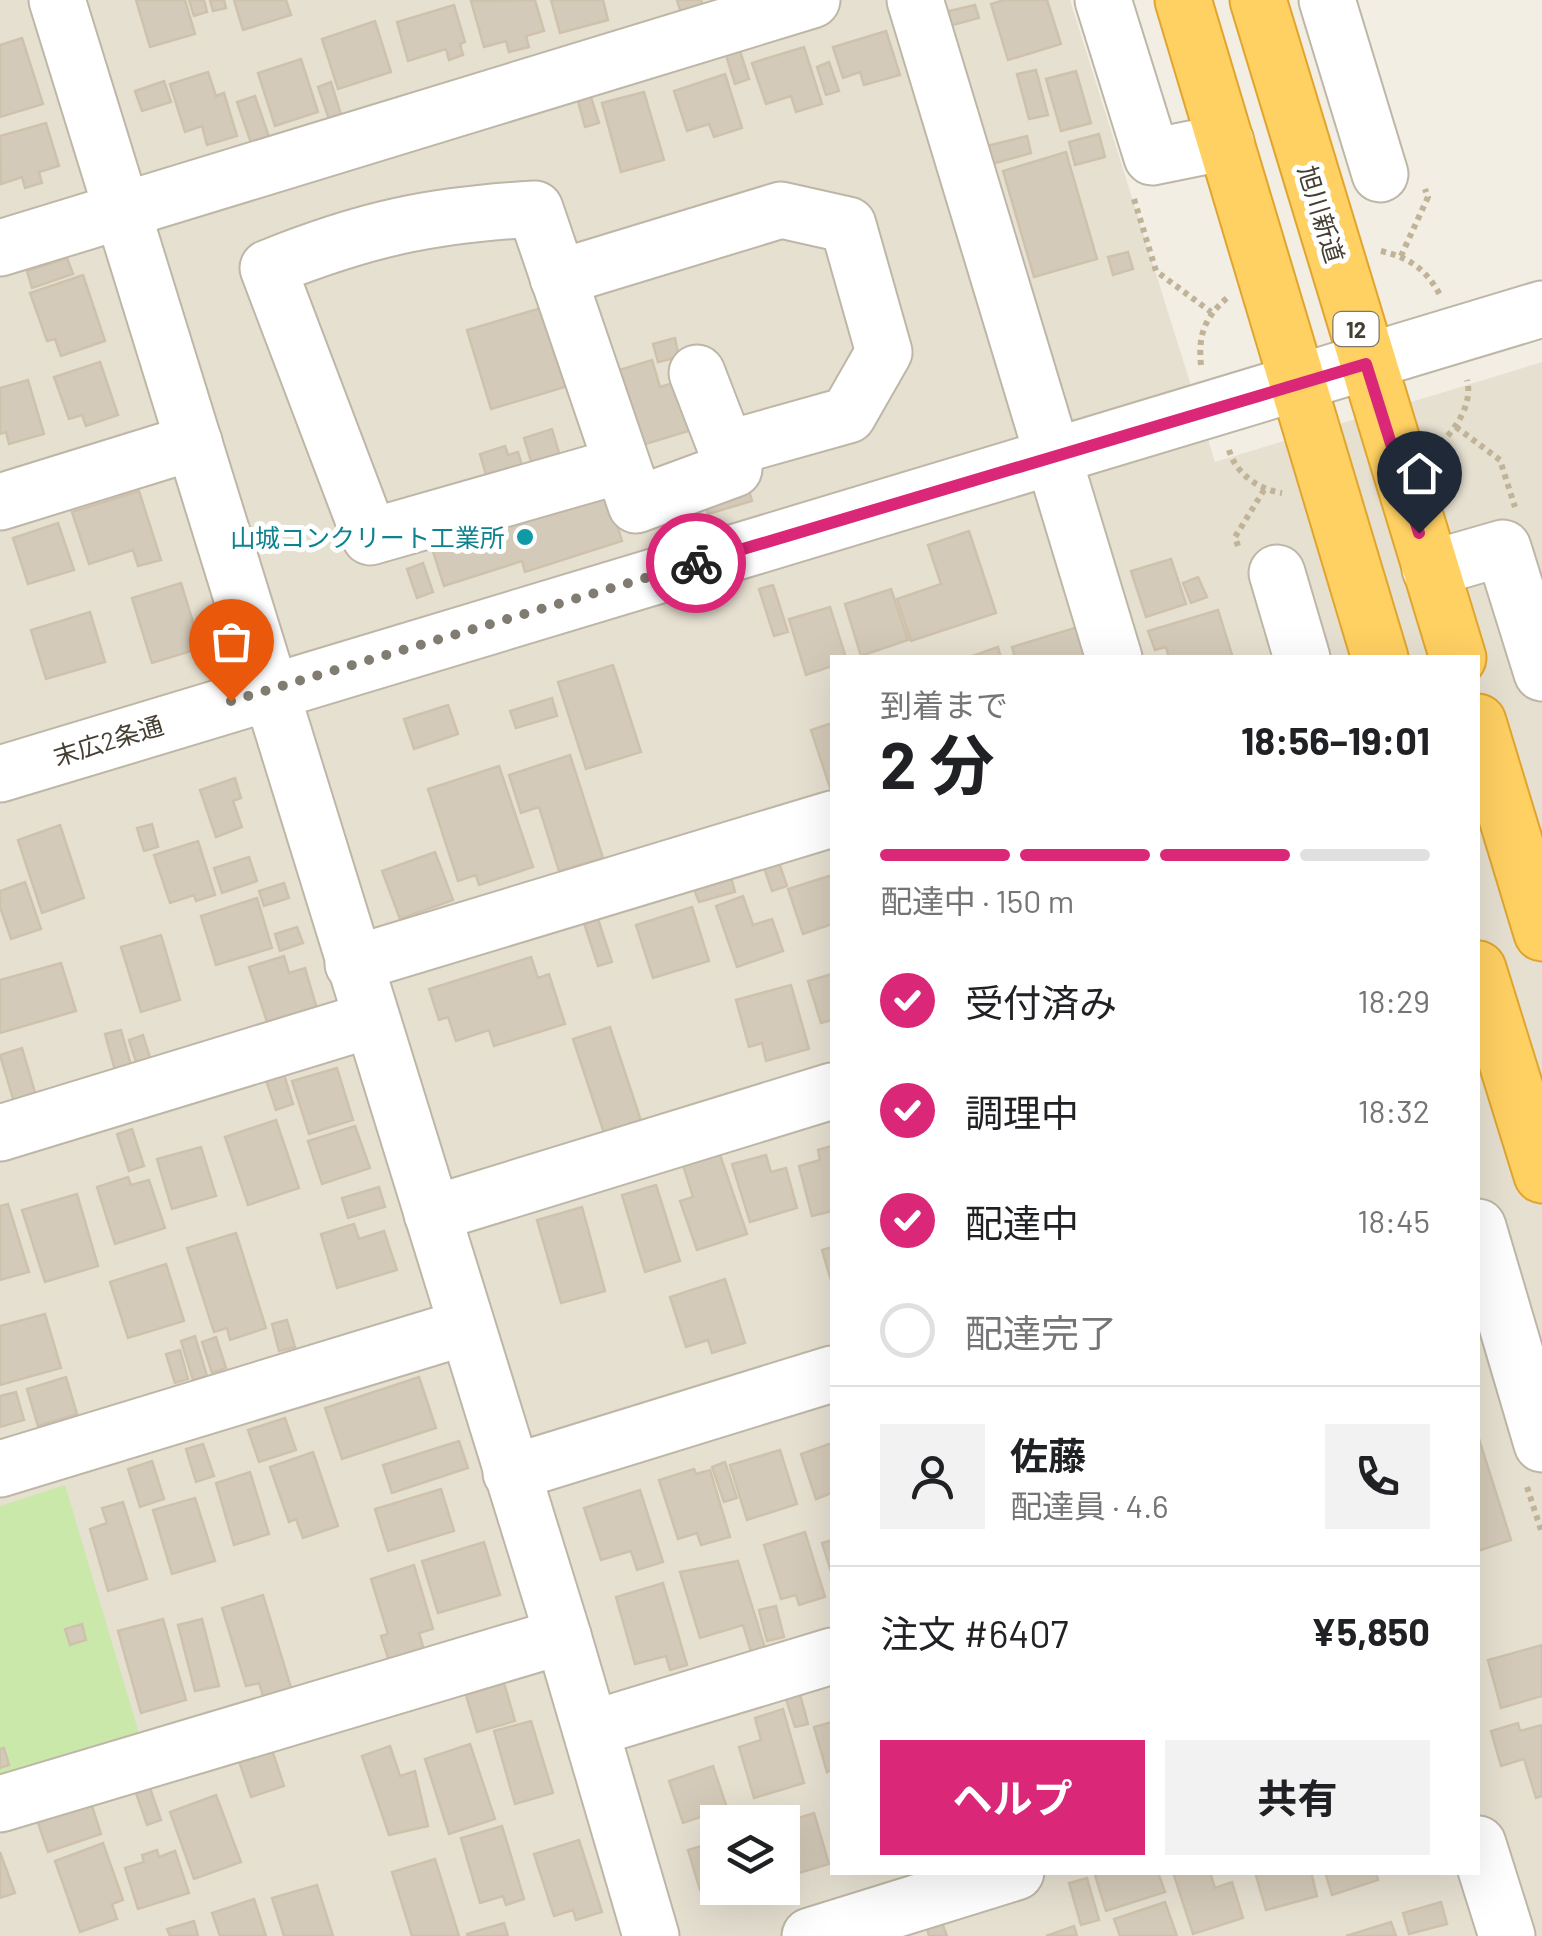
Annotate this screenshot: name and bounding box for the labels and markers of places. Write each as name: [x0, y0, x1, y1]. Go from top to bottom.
pin: [1377, 431, 1462, 534]
place label: 山城コンクリート工業所: [230, 522, 505, 552]
marker: 山城コンクリート工業所: [514, 526, 536, 548]
pin: [189, 599, 274, 702]

